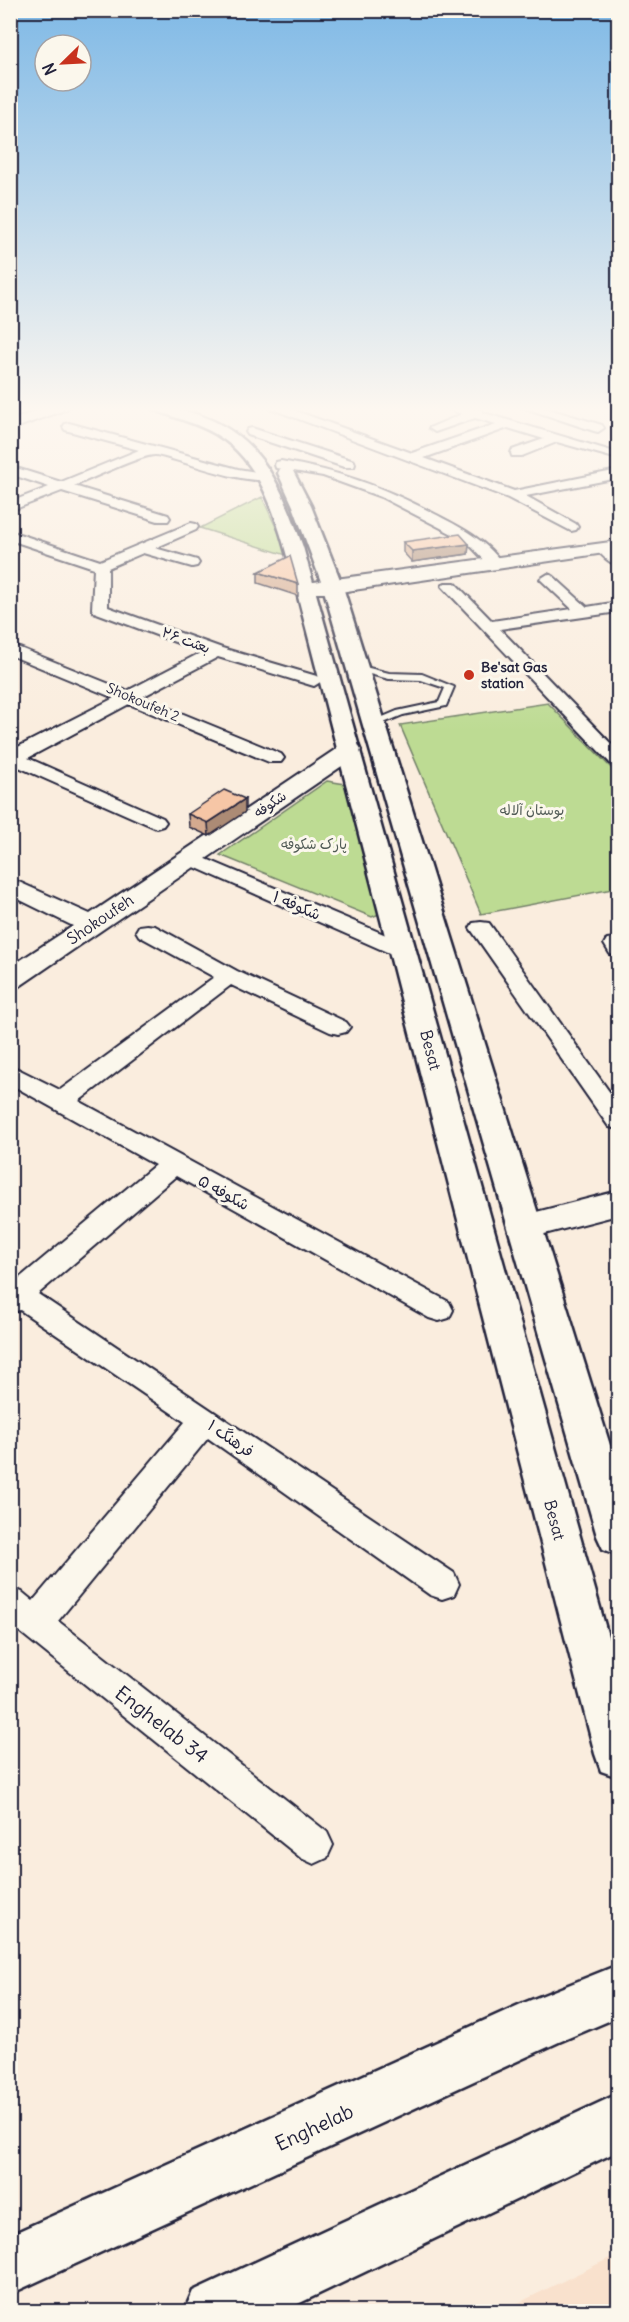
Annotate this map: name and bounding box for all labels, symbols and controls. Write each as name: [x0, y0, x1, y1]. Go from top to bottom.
north arrow: [33, 33, 93, 93]
text: N: [38, 60, 61, 78]
street label: بعثت ۲۶: [159, 623, 213, 657]
place label: Be'sat Gas station: [481, 658, 548, 692]
marker: Be'sat Gas station: [462, 668, 476, 682]
street label: Shokoufeh 2: [104, 679, 183, 726]
street label: شکوفه: [250, 787, 290, 821]
park label: بوستان آلاله: [500, 801, 564, 819]
park label: پارک شکوفه: [281, 835, 347, 854]
street label: شکوفه ۱: [270, 886, 324, 925]
street label: Shokoufeh: [63, 889, 137, 949]
street label: Besat: [416, 1028, 446, 1073]
street label: شکوفه ۵: [194, 1170, 253, 1215]
street label: فرهنگ ۱: [204, 1415, 258, 1461]
street label: Besat: [540, 1498, 570, 1543]
street label: Enghelab 34: [110, 1680, 214, 1768]
street label: Enghelab: [271, 2098, 357, 2156]

